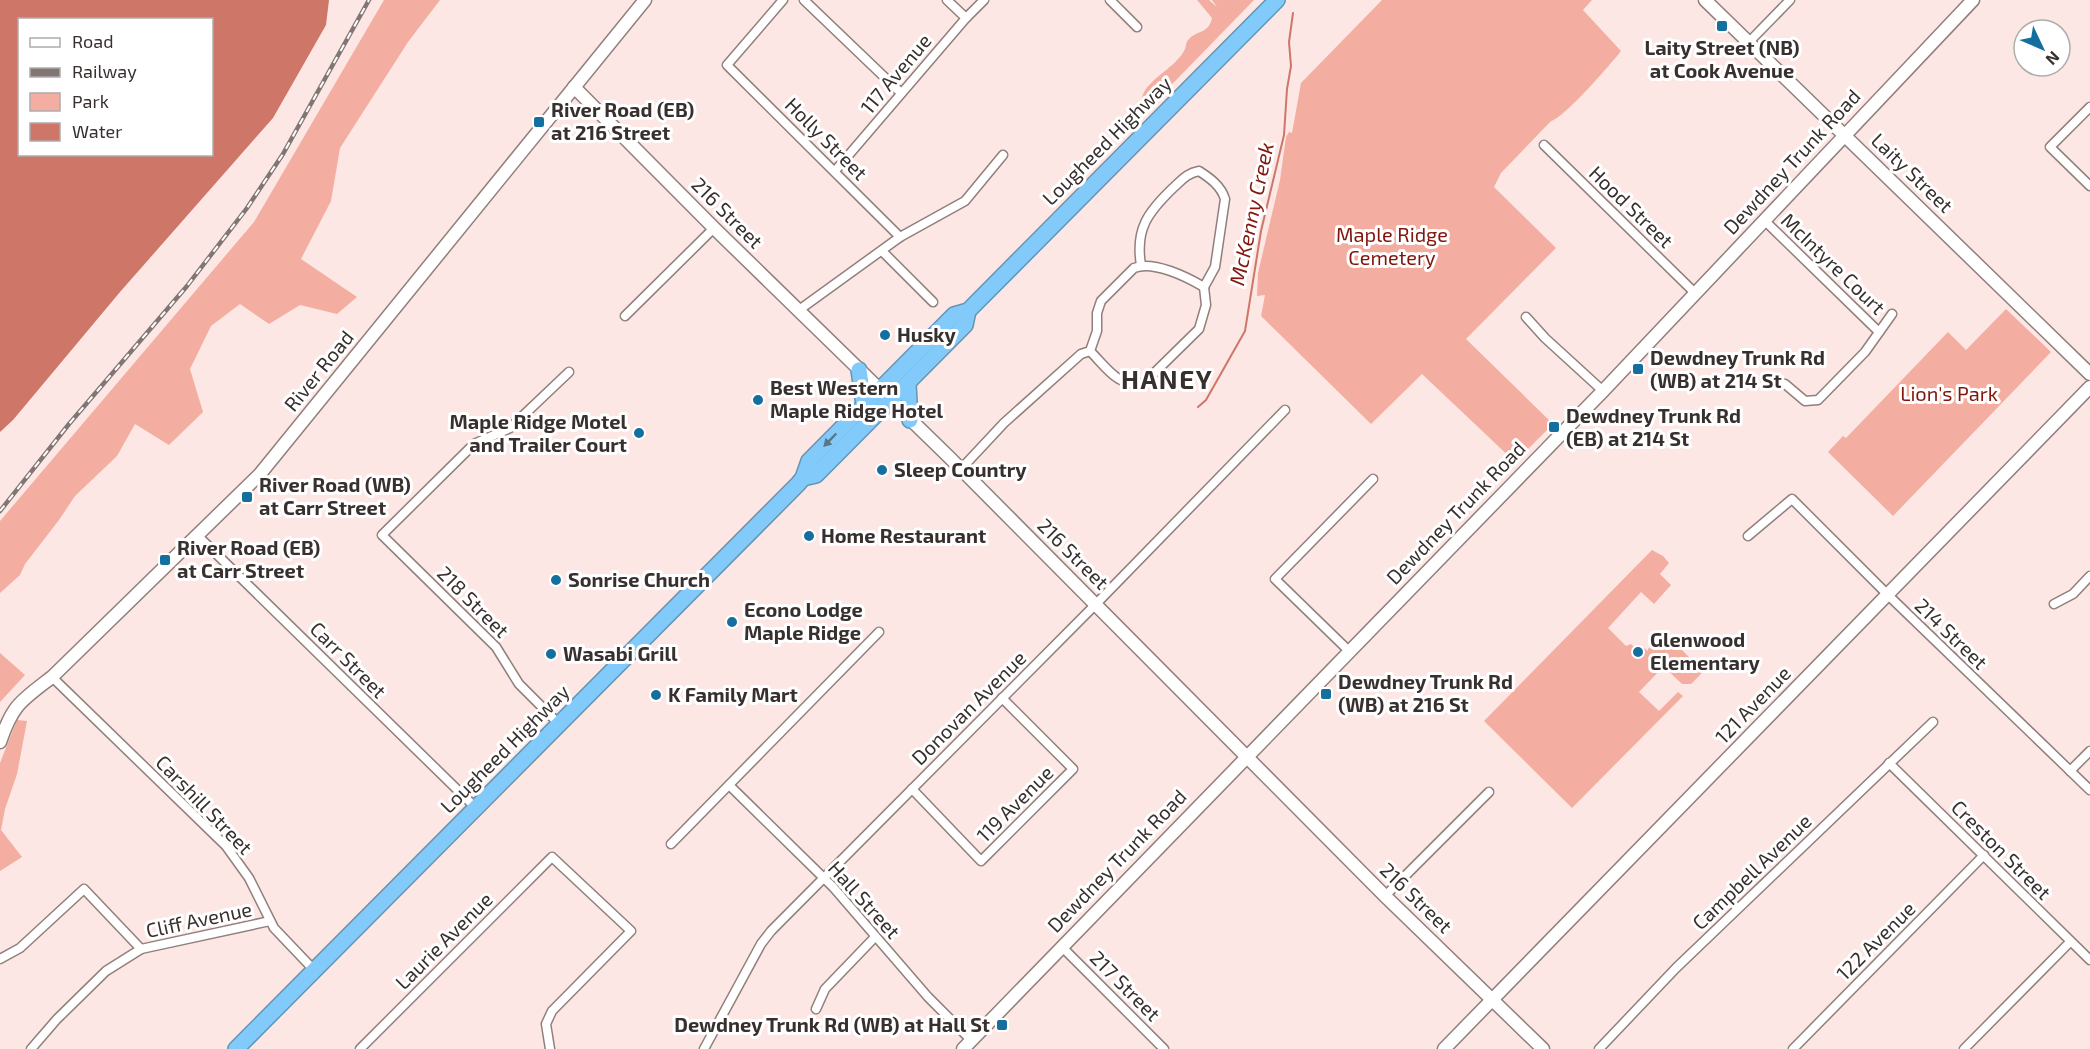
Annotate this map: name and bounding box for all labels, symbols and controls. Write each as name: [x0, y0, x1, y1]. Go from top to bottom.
legend: [18, 18, 213, 156]
north arrow: [2012, 18, 2072, 78]
marker: Laity Street (NB) at Cook Avenue: [1715, 19, 1729, 33]
street label: 117 Avenue: [855, 28, 936, 118]
text: Road: [72, 30, 113, 52]
place label: Laity Street (NB) at Cook Avenue: [1644, 35, 1800, 82]
text: N: [2042, 48, 2064, 70]
text: Railway: [72, 60, 137, 82]
street label: Lougheed Highway: [1037, 71, 1176, 210]
street label: Dewdney Trunk Road: [1718, 84, 1865, 239]
text: Park: [72, 90, 109, 112]
street label: Holly Street: [781, 92, 873, 185]
place label: River Road (EB) at 216 Street: [551, 97, 694, 144]
marker: River Road (EB) at 216 Street: [532, 115, 546, 129]
text: Water: [72, 120, 122, 142]
street label: Laity Street: [1867, 128, 1959, 217]
water label: McKenny Creek: [1223, 140, 1279, 288]
street label: Hood Street: [1585, 160, 1679, 253]
street label: 216 Street: [687, 172, 769, 253]
street label: McIntyre Court: [1777, 208, 1891, 319]
park label: Maple Ridge Cemetery: [1336, 222, 1448, 269]
place label: Husky: [897, 322, 956, 347]
street label: River Road: [278, 325, 358, 415]
marker: Husky: [878, 328, 892, 342]
place label: Dewdney Trunk Rd (WB) at 214 St: [1650, 345, 1825, 392]
marker: Dewdney Trunk Rd (WB) at 214 St: [1631, 362, 1645, 376]
district label: HANEY: [1121, 363, 1213, 394]
place label: Best Western Maple Ridge Hotel: [770, 375, 943, 422]
park label: Lion's Park: [1900, 381, 1998, 405]
marker: Best Western Maple Ridge Hotel: [751, 393, 765, 407]
place label: Dewdney Trunk Rd (EB) at 214 St: [1566, 403, 1741, 450]
place label: Maple Ridge Motel and Trailer Court: [450, 409, 627, 456]
marker: Dewdney Trunk Rd (EB) at 214 St: [1547, 420, 1561, 434]
marker: Maple Ridge Motel and Trailer Court: [632, 426, 646, 440]
one-way arrow: [823, 432, 837, 447]
street label: Dewdney Trunk Road: [1381, 436, 1530, 589]
place label: Sleep Country: [894, 457, 1027, 482]
marker: Sleep Country: [875, 463, 889, 477]
place label: River Road (WB) at Carr Street: [259, 472, 411, 519]
marker: River Road (WB) at Carr Street: [240, 490, 254, 504]
street label: 216 Street: [1033, 513, 1115, 594]
place label: Home Restaurant: [821, 523, 986, 547]
marker: Home Restaurant: [802, 529, 816, 543]
place label: River Road (EB) at Carr Street: [177, 535, 320, 582]
marker: River Road (EB) at Carr Street: [158, 553, 172, 567]
street label: 218 Street: [433, 560, 515, 642]
place label: Sonrise Church: [568, 567, 710, 591]
marker: Sonrise Church: [549, 573, 563, 587]
street label: 214 Street: [1910, 593, 1993, 674]
place label: Econo Lodge Maple Ridge: [744, 597, 863, 644]
marker: Econo Lodge Maple Ridge: [725, 615, 739, 629]
street label: Carr Street: [306, 616, 392, 703]
place label: Glenwood Elementary: [1650, 627, 1760, 675]
place label: Wasabi Grill: [563, 641, 678, 665]
street label: Donovan Avenue: [906, 645, 1030, 769]
marker: Glenwood Elementary: [1631, 645, 1645, 659]
marker: Wasabi Grill: [544, 647, 558, 661]
street label: 121 Avenue: [1710, 661, 1795, 748]
place label: Dewdney Trunk Rd (WB) at 216 St: [1338, 669, 1513, 716]
street label: Lougheed Highway: [435, 679, 574, 818]
place label: K Family Mart: [668, 682, 798, 707]
marker: Dewdney Trunk Rd (WB) at 216 St: [1319, 687, 1333, 701]
marker: K Family Mart: [649, 688, 663, 702]
street label: Carshill Street: [151, 750, 258, 859]
street label: 119 Avenue: [971, 760, 1058, 847]
street label: Dewdney Trunk Road: [1042, 784, 1191, 937]
street label: Creston Street: [1947, 795, 2057, 904]
street label: Campbell Avenue: [1687, 808, 1816, 934]
street label: Hall Street: [824, 856, 906, 943]
street label: 216 Street: [1376, 857, 1458, 938]
street label: Laurie Avenue: [390, 887, 497, 994]
street label: Cliff Avenue: [144, 896, 254, 942]
street label: 122 Avenue: [1831, 896, 1920, 985]
street label: 217 Street: [1086, 945, 1166, 1026]
place label: Dewdney Trunk Rd (WB) at Hall St: [674, 1012, 990, 1037]
marker: Dewdney Trunk Rd (WB) at Hall St: [995, 1018, 1009, 1032]

